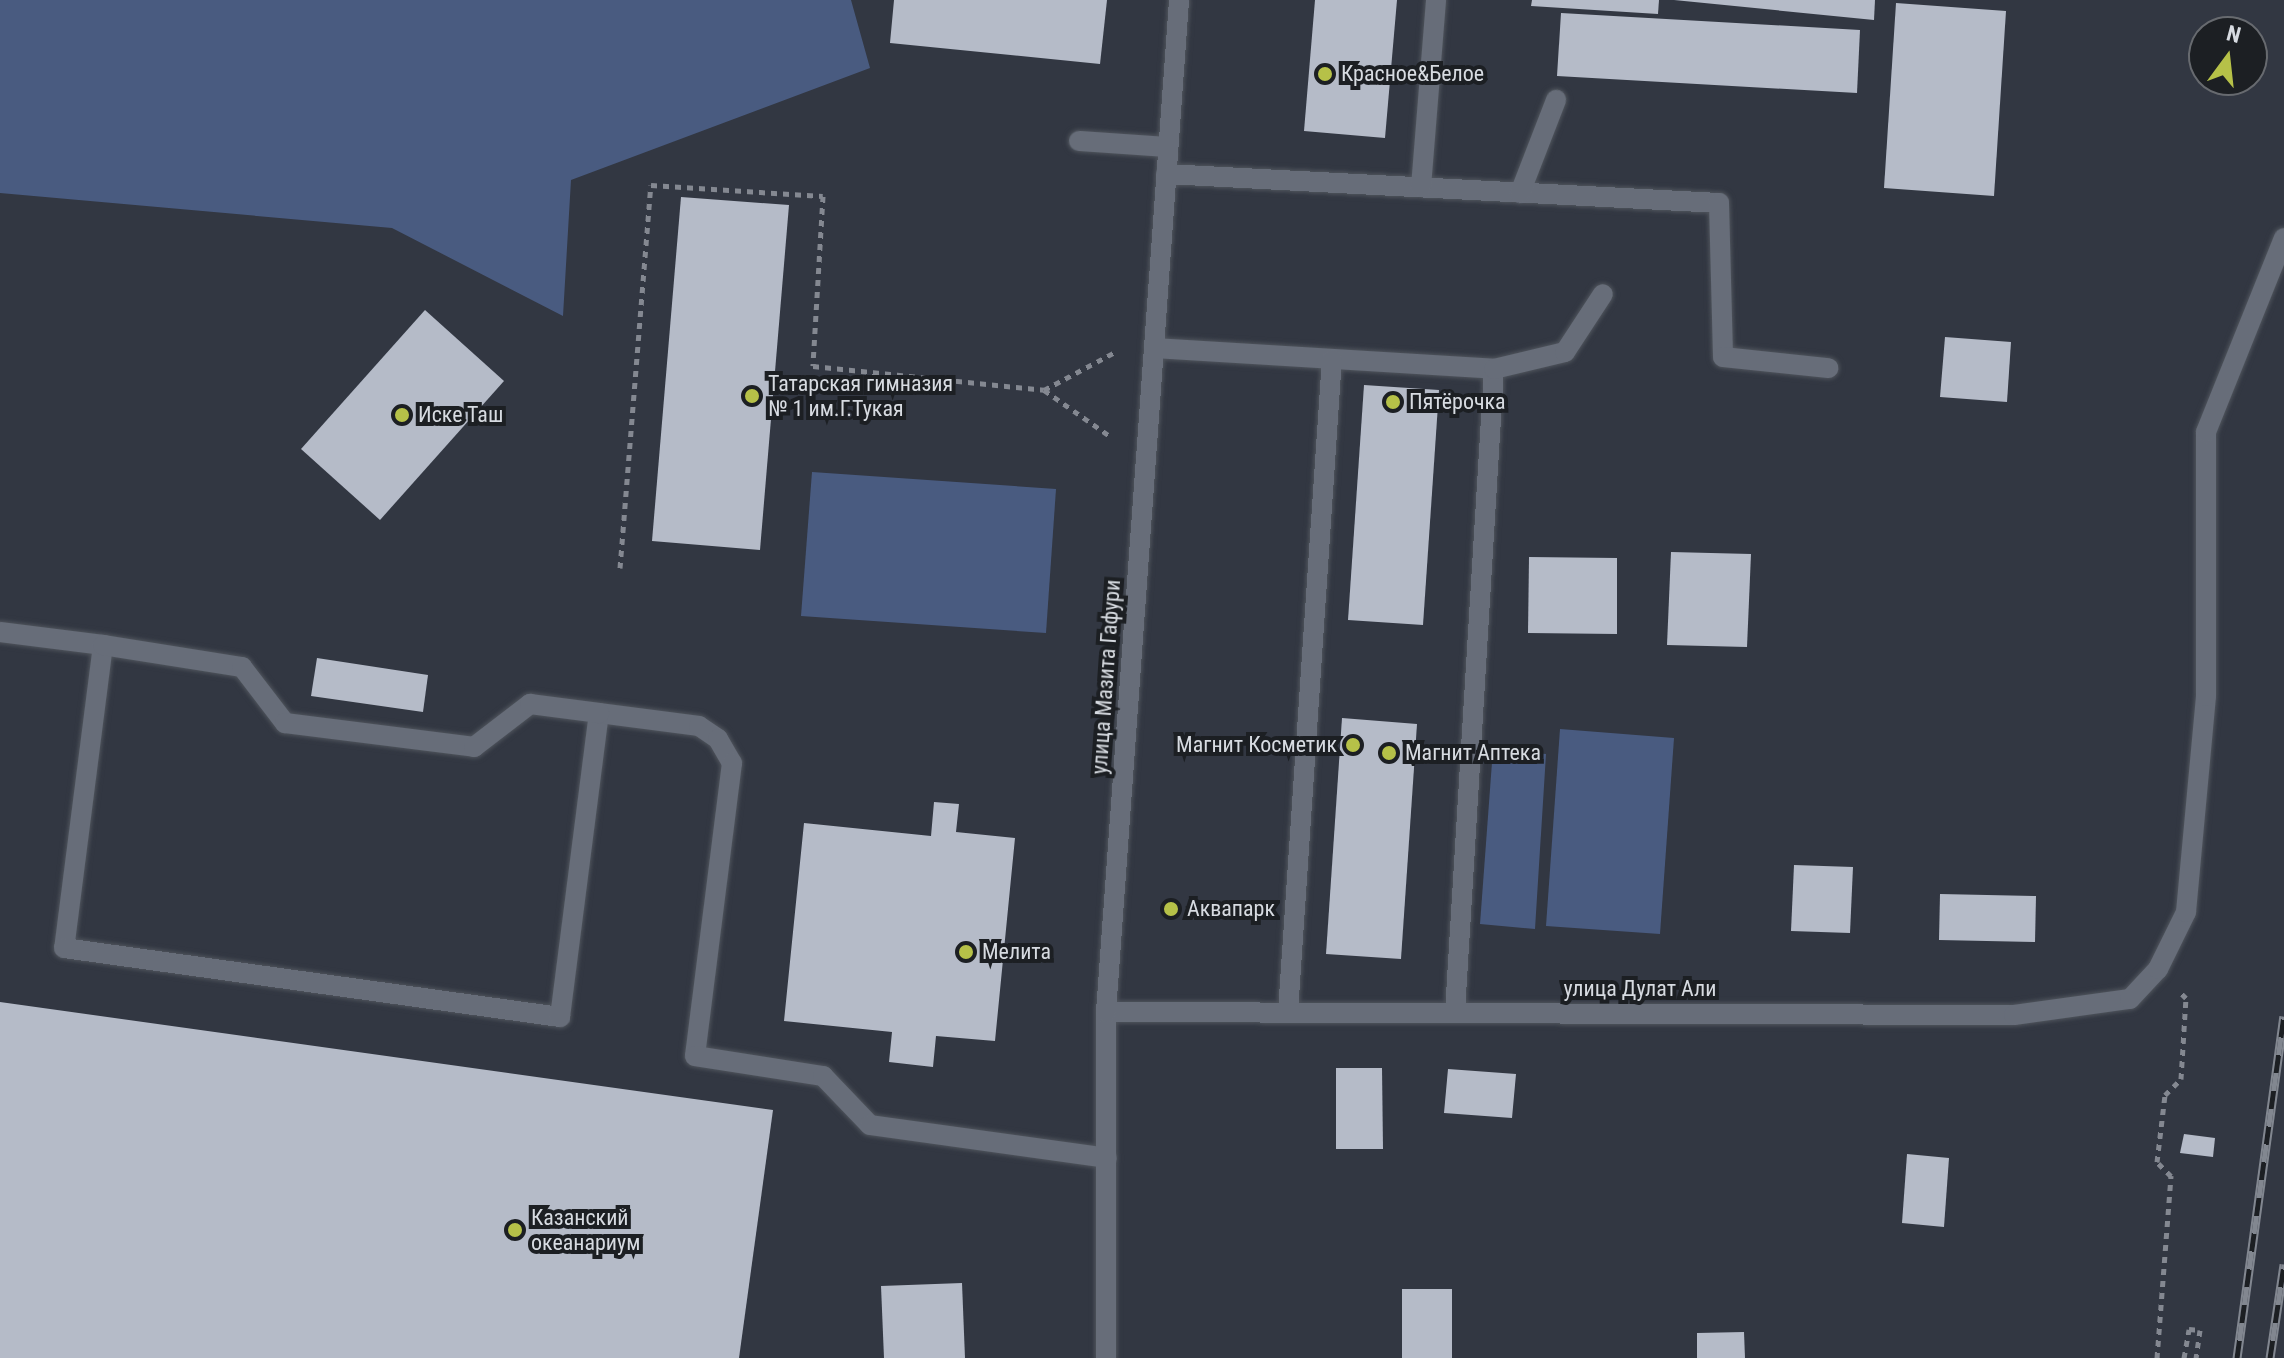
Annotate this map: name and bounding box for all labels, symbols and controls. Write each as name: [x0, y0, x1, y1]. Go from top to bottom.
north arrow: [2188, 16, 2268, 96]
text: N: [2224, 20, 2244, 48]
place label: Красное&Белое: [1341, 61, 1484, 87]
marker: Красное&Белое: [1316, 65, 1334, 83]
place label: Татарская гимназия № 1 им.Г.Тукая: [768, 370, 953, 422]
marker: Татарская гимназия № 1 им.Г.Тукая: [743, 387, 761, 405]
place label: Пятёрочка: [1409, 389, 1506, 415]
marker: Пятёрочка: [1384, 393, 1402, 411]
place label: Иске Таш: [418, 402, 504, 428]
marker: Иске Таш: [393, 406, 411, 424]
street label: улица Мазита Гафури: [1086, 579, 1126, 775]
place label: Магнит Косметик: [1176, 732, 1337, 758]
marker: Магнит Косметик: [1344, 736, 1362, 754]
place label: Магнит Аптека: [1405, 740, 1541, 766]
marker: Магнит Аптека: [1380, 744, 1398, 762]
place label: Аквапарк: [1187, 896, 1275, 922]
marker: Аквапарк: [1162, 900, 1180, 918]
place label: Мелита: [982, 939, 1051, 965]
marker: Мелита: [957, 943, 975, 961]
street label: улица Дулат Али: [1564, 976, 1716, 1002]
place label: Казанский океанариум: [531, 1204, 640, 1256]
marker: Казанский океанариум: [506, 1221, 524, 1239]

